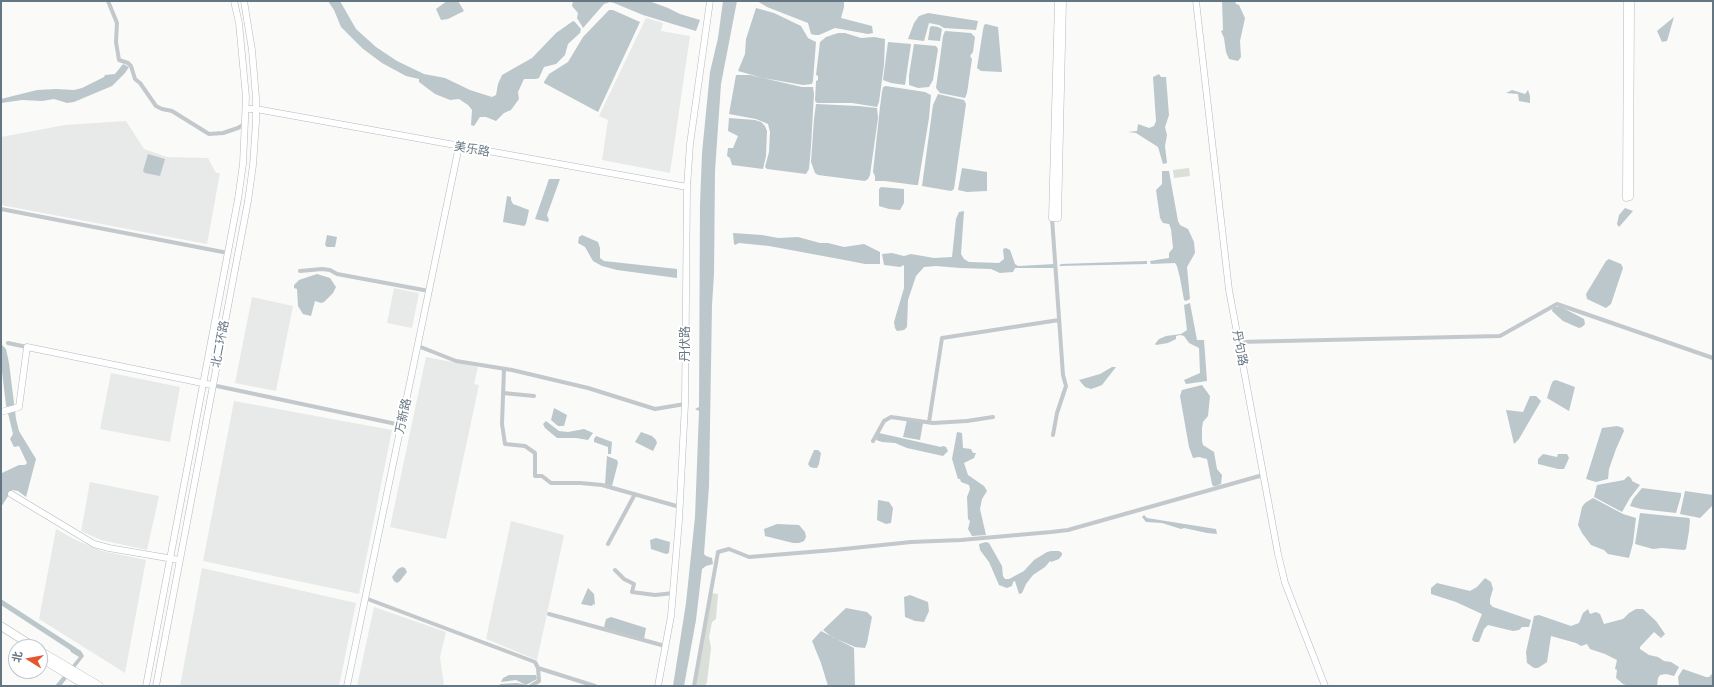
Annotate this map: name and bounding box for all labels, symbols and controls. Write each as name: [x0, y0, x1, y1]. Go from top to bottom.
street label: 美乐路: [453, 139, 491, 159]
street label: 北二环路: [208, 319, 232, 369]
street label: 丹伏路: [678, 326, 692, 362]
street label: 丹句路: [1229, 329, 1251, 367]
street label: 万新路: [392, 397, 414, 435]
north arrow: [8, 639, 48, 679]
text: 北: [9, 650, 24, 663]

